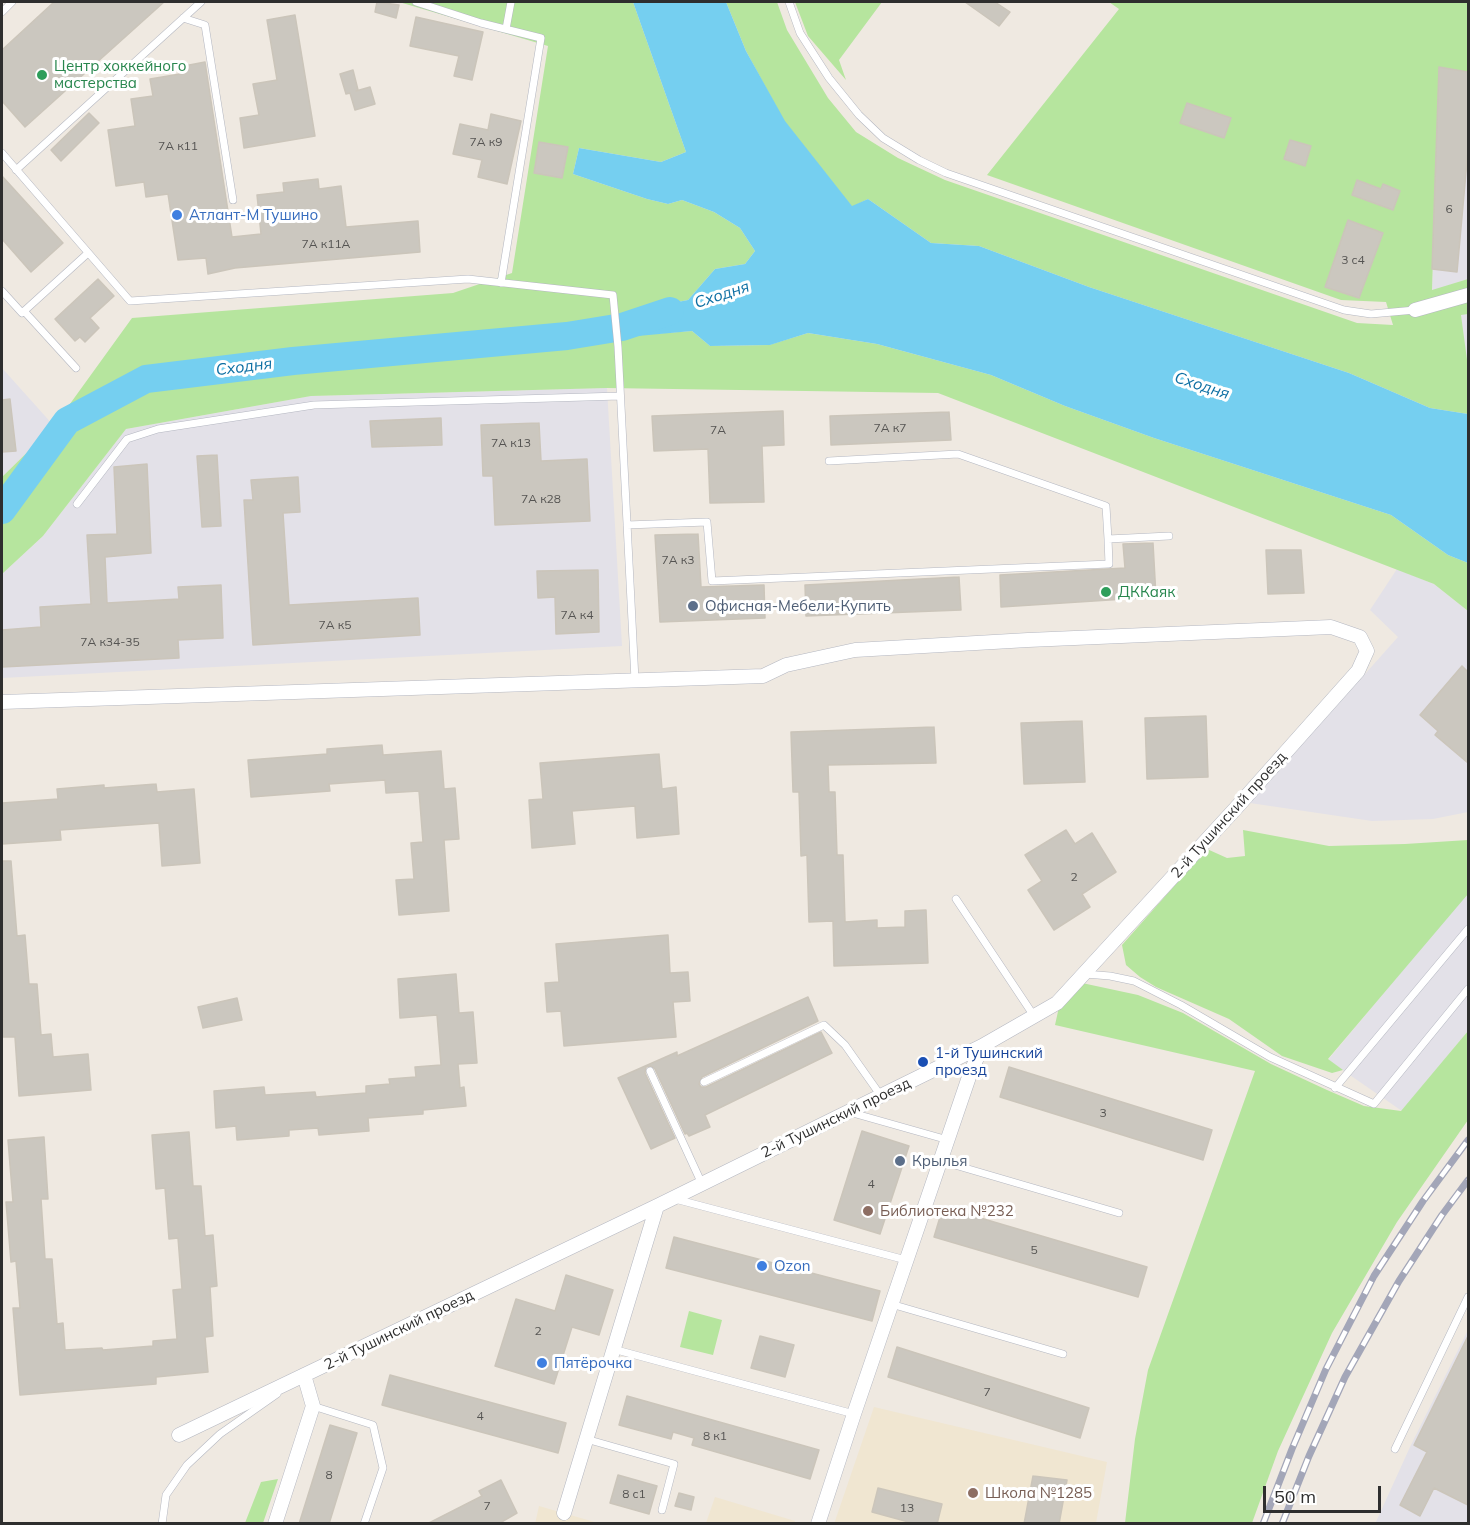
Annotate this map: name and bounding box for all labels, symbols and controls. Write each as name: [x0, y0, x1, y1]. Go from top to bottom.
place label: Центр хоккейного мастерства: [54, 57, 186, 92]
marker: Центр хоккейного мастерства: [35, 68, 49, 82]
house number: 7А к9: [470, 135, 502, 149]
house number: 7А к11: [158, 139, 198, 153]
house number: 6: [1445, 202, 1453, 216]
place label: Атлант-М Тушино: [189, 206, 318, 224]
marker: Атлант-М Тушино: [170, 208, 184, 222]
house number: 7А к11А: [302, 237, 350, 251]
house number: 3 с4: [1341, 253, 1365, 267]
water label: Сходня: [692, 277, 752, 313]
water label: Сходня: [215, 354, 273, 380]
water label: Сходня: [1172, 368, 1232, 404]
house number: 7А к7: [874, 421, 906, 435]
house number: 7А: [710, 423, 726, 437]
house number: 7А к13: [491, 436, 531, 450]
house number: 7А к28: [521, 492, 561, 506]
house number: 7А к3: [662, 553, 694, 567]
place label: ДККаяк: [1118, 583, 1175, 601]
marker: ДККаяк: [1099, 585, 1113, 599]
place label: Офисная-Мебели-Купить: [705, 597, 891, 615]
marker: Офисная-Мебели-Купить: [686, 599, 700, 613]
house number: 7А к4: [561, 608, 593, 622]
house number: 7А к5: [319, 618, 351, 632]
house number: 7А к34-35: [80, 635, 140, 649]
street label: 2-й Тушинский проезд: [1167, 748, 1291, 882]
house number: 2: [1070, 870, 1078, 884]
place label: 1-й Тушинский проезд: [935, 1044, 1043, 1079]
marker: 1-й Тушинский проезд: [916, 1055, 930, 1069]
street label: 2-й Тушинский проезд: [758, 1074, 914, 1162]
house number: 3: [1099, 1106, 1107, 1120]
place label: Крылья: [912, 1152, 968, 1170]
marker: Крылья: [893, 1154, 907, 1168]
house number: 4: [867, 1177, 875, 1191]
place label: Библиотека №232: [880, 1202, 1014, 1220]
marker: Библиотека №232: [861, 1204, 875, 1218]
house number: 5: [1030, 1243, 1038, 1257]
place label: Ozon: [774, 1257, 811, 1275]
marker: Ozon: [755, 1259, 769, 1273]
street label: 2-й Тушинский проезд: [321, 1286, 477, 1374]
house number: 2: [534, 1324, 542, 1338]
place label: Пятёрочка: [554, 1354, 632, 1372]
marker: Пятёрочка: [535, 1356, 549, 1370]
house number: 7: [983, 1385, 991, 1399]
house number: 4: [476, 1409, 484, 1423]
house number: 8 к1: [703, 1429, 727, 1443]
house number: 8: [325, 1468, 333, 1482]
scale bar: [1266, 1474, 1384, 1512]
place label: Школа №1285: [985, 1484, 1092, 1502]
text: 50 m: [1274, 1485, 1316, 1508]
marker: Школа №1285: [966, 1486, 980, 1500]
house number: 8 с1: [622, 1487, 646, 1501]
house number: 7: [483, 1499, 491, 1513]
house number: 13: [900, 1501, 914, 1515]

